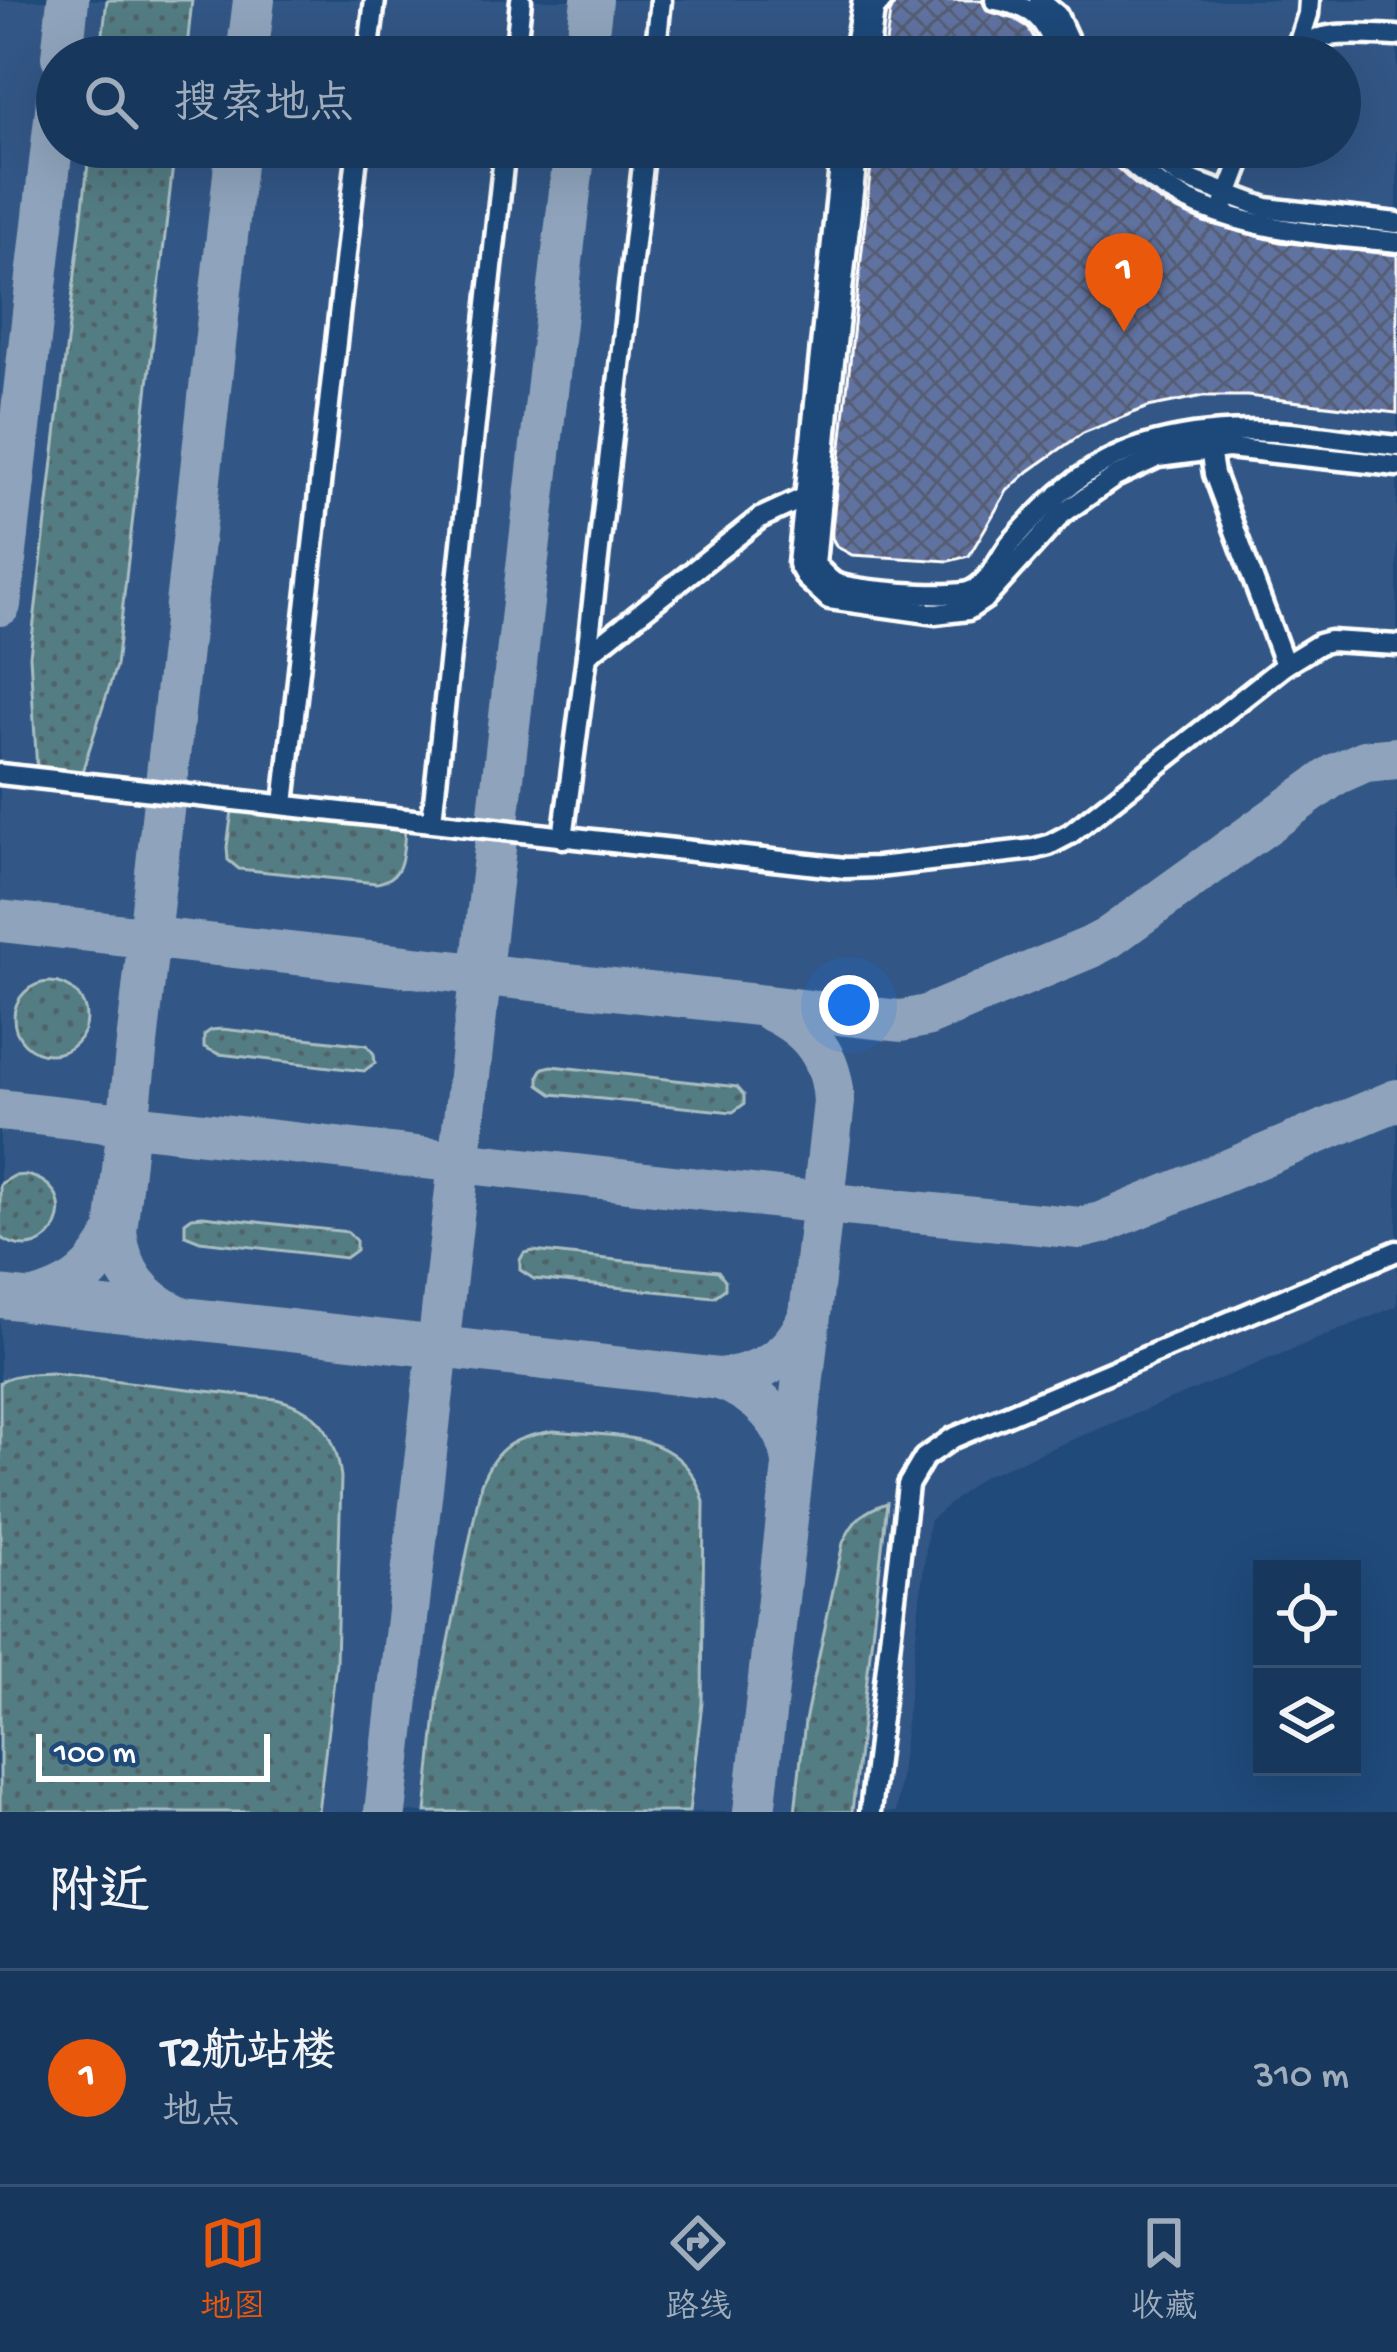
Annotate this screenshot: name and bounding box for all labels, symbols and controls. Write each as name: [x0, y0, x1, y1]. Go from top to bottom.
search box: [36, 36, 1361, 168]
icon: search: [78, 69, 144, 135]
text: 搜索地点: [174, 81, 354, 134]
pin: 1: [1085, 233, 1163, 332]
your location: [819, 975, 879, 1035]
map controls: [1253, 1560, 1361, 1776]
button: locate: [1253, 1560, 1361, 1668]
button: layers: [1253, 1668, 1361, 1776]
scale bar: [36, 1728, 270, 1781]
text: 100 m: [54, 1736, 136, 1774]
text: 附近: [48, 1867, 150, 1927]
text: T2航站楼: [162, 2029, 336, 2082]
text: 1: [79, 2055, 95, 2101]
text: 310 m: [1254, 2055, 1349, 2101]
text: 地点: [162, 2092, 240, 2138]
tab: 地图: [200, 2210, 266, 2329]
tab: 路线: [665, 2210, 731, 2329]
tab: 收藏: [1131, 2210, 1197, 2329]

